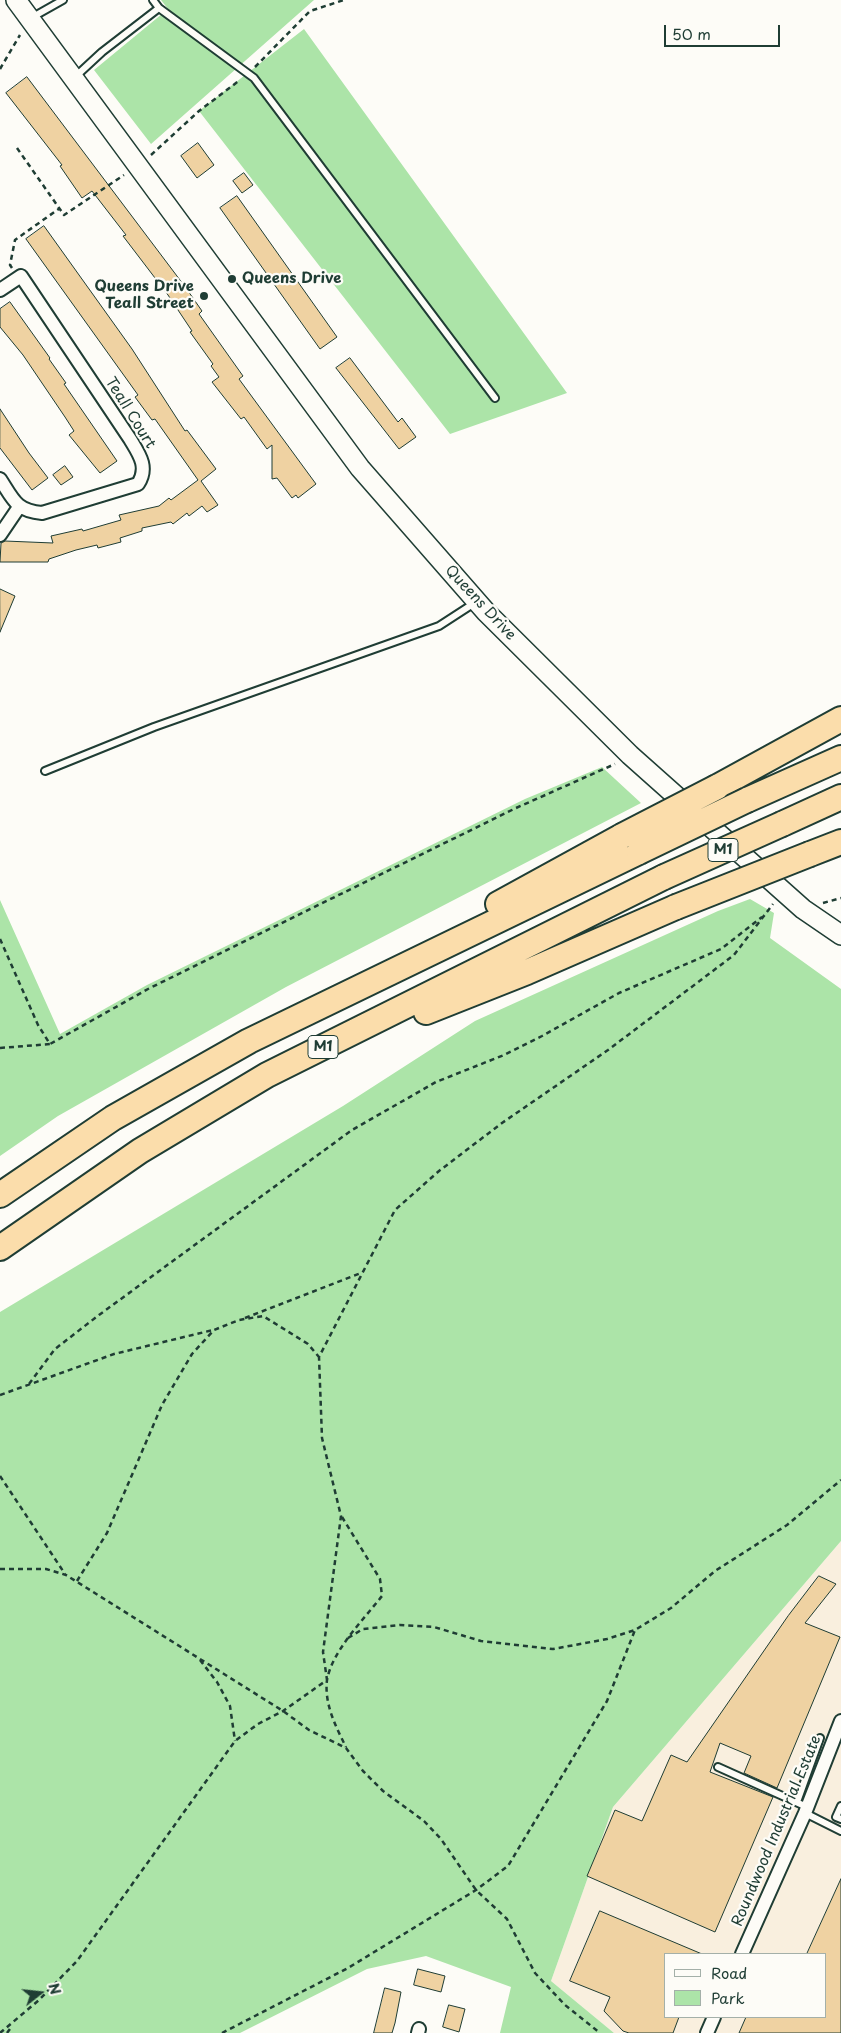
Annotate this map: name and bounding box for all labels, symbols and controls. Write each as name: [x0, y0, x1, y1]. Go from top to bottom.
scale bar: [666, 15, 782, 47]
text: 50 m: [672, 22, 711, 45]
place label: Queens Drive: [242, 270, 341, 288]
marker: Queens Drive: [226, 273, 238, 285]
place label: Queens Drive Teall Street: [95, 278, 194, 313]
marker: Queens Drive Teall Street: [198, 290, 210, 302]
street label: Teall Court: [101, 374, 159, 452]
street label: Queens Drive: [441, 562, 519, 644]
road number: M1: [708, 838, 738, 862]
road number: M1: [308, 1036, 338, 1058]
street label: Roundwood Industrial Estate: [729, 1733, 825, 1929]
legend: [664, 1953, 826, 2018]
text: Road: [711, 1961, 747, 1984]
north arrow: [15, 1968, 65, 2018]
text: N: [43, 1981, 67, 1997]
text: Park: [711, 1986, 745, 2009]

